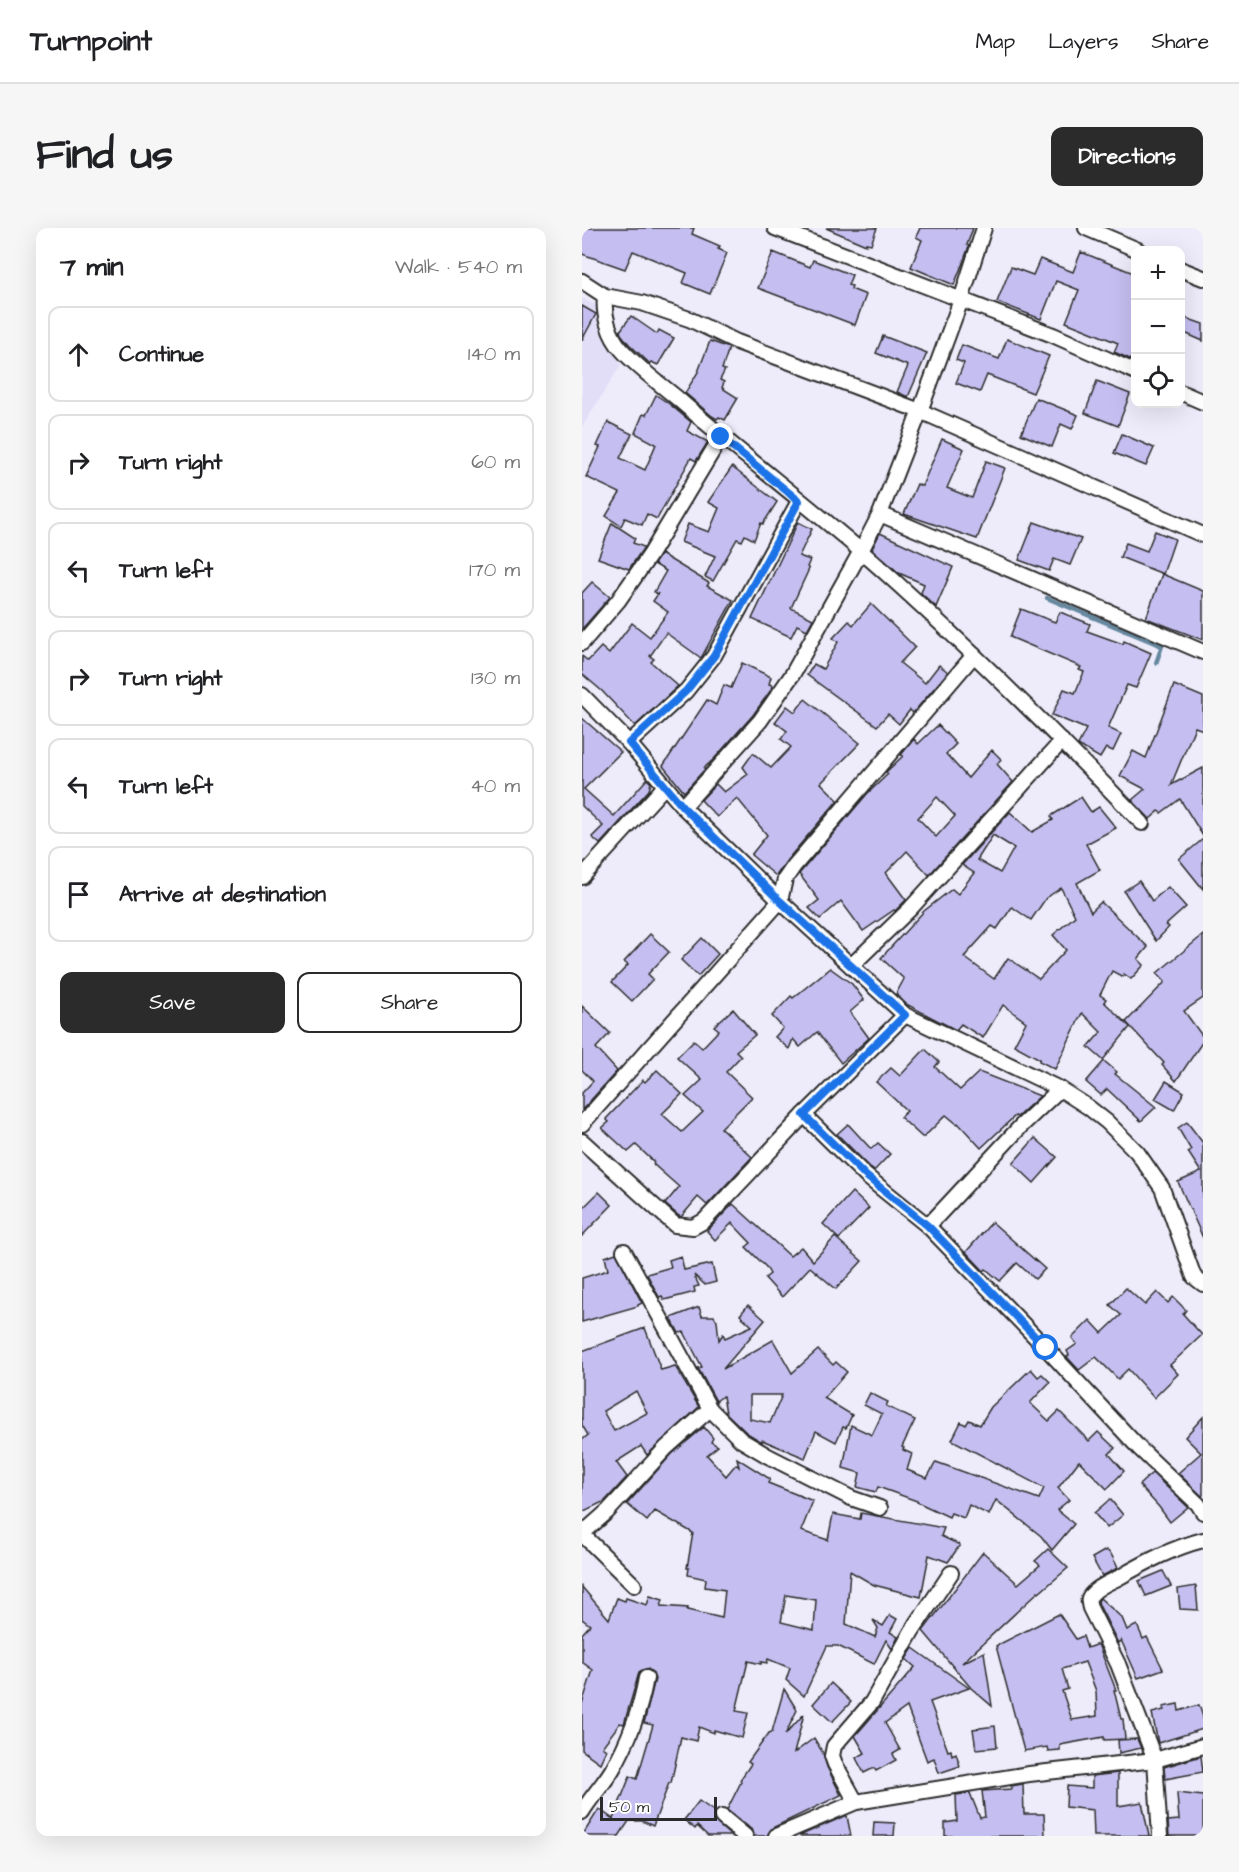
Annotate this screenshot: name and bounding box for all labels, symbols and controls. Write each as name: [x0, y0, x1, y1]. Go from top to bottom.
text: Turnpoint: [30, 22, 152, 61]
text: Map: [975, 27, 1015, 56]
text: Layers: [1048, 27, 1118, 56]
text: Share: [1151, 27, 1209, 56]
text: Find us: [36, 127, 173, 185]
button: Directions: [1051, 127, 1203, 186]
map controls: [1131, 246, 1185, 408]
button: +: [1131, 246, 1185, 300]
text: 7 min: [60, 249, 124, 285]
text: Walk · 540 m: [395, 253, 522, 281]
button: −: [1131, 300, 1185, 354]
icon: ahead: [62, 338, 95, 371]
text: Continue: [119, 339, 204, 370]
text: 140 m: [468, 340, 520, 368]
button: locate: [1131, 354, 1185, 408]
route end: [707, 423, 733, 449]
icon: right: [62, 446, 95, 479]
text: Turn right: [119, 447, 222, 478]
text: 60 m: [471, 448, 520, 476]
icon: left: [62, 554, 95, 587]
text: Turn left: [119, 555, 213, 586]
text: 170 m: [469, 556, 520, 584]
icon: right: [62, 662, 95, 695]
text: Turn right: [119, 663, 222, 694]
text: 130 m: [471, 664, 520, 692]
icon: left: [62, 770, 95, 803]
text: Turn left: [119, 771, 213, 802]
text: 40 m: [470, 772, 520, 800]
icon: arrive: [62, 878, 95, 911]
text: Arrive at destination: [119, 879, 326, 910]
button: Save: [60, 972, 285, 1033]
button: Share: [297, 972, 522, 1033]
route start: [1032, 1334, 1058, 1360]
scale bar: [600, 1794, 717, 1822]
text: 50 m: [609, 1796, 649, 1818]

